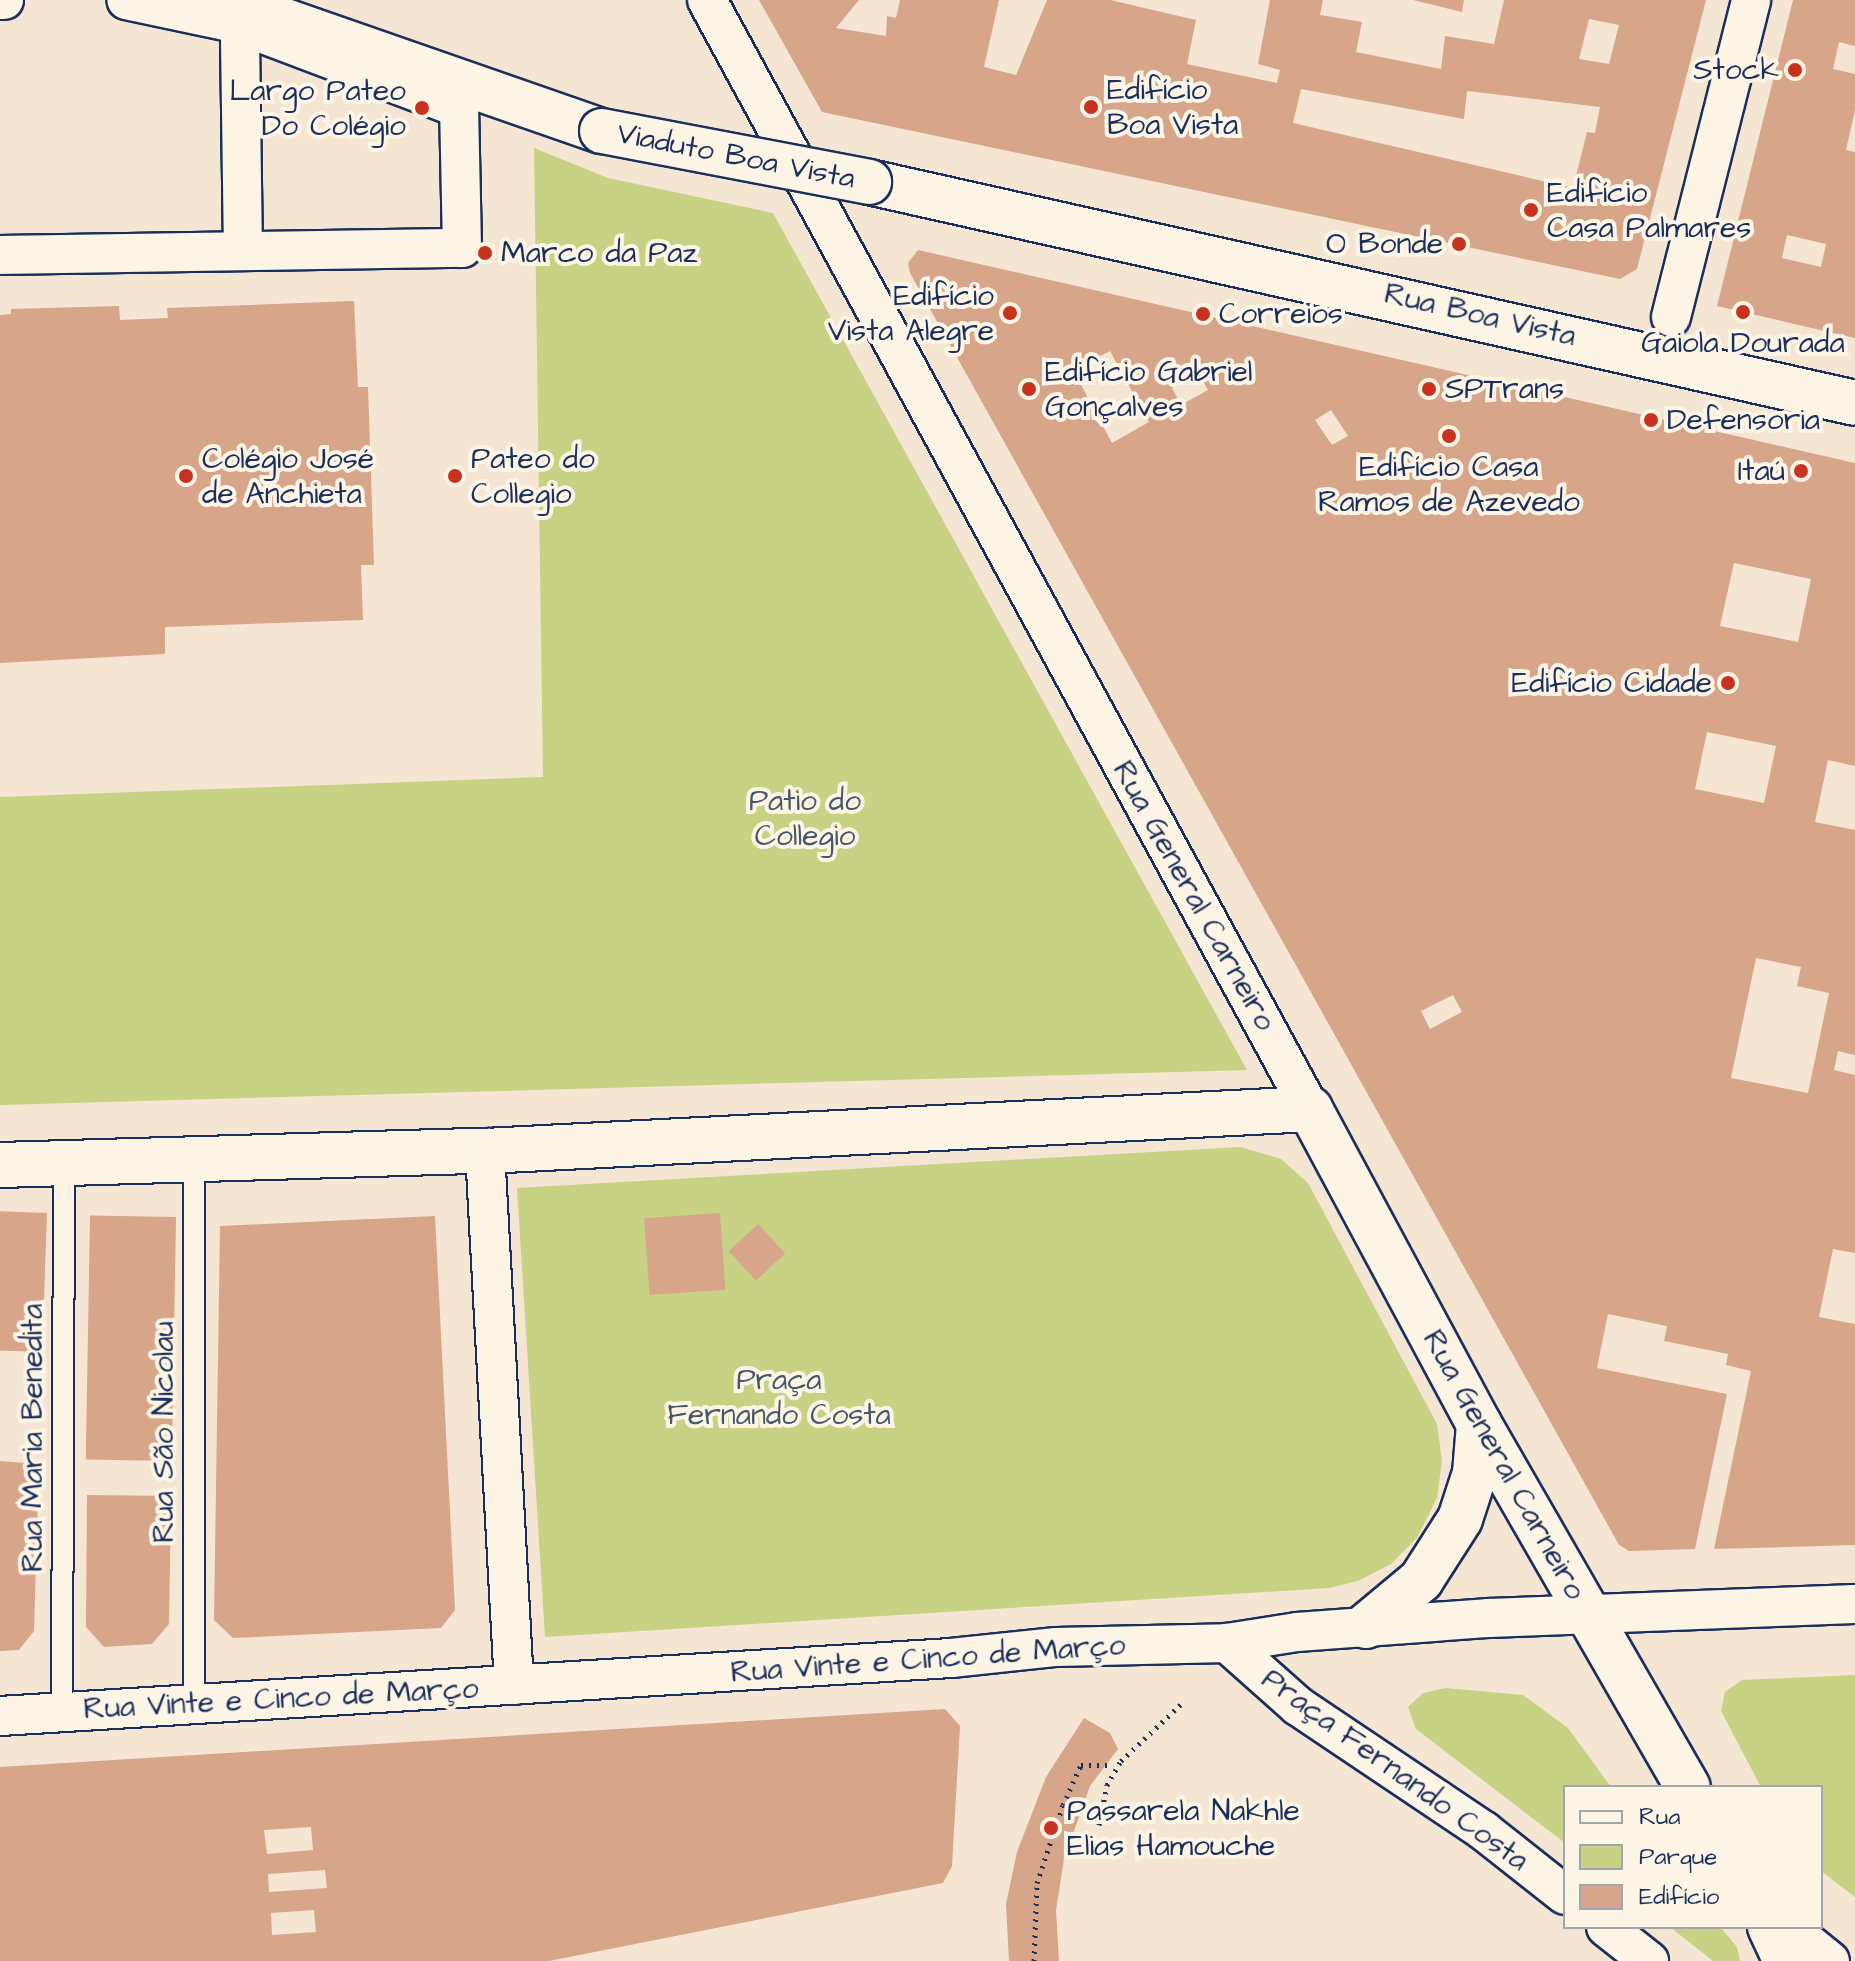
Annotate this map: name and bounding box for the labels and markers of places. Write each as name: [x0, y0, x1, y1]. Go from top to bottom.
place label: Stock: [1693, 52, 1779, 88]
marker: Stock: [1786, 61, 1804, 79]
place label: Edifício Boa Vista: [1107, 72, 1238, 142]
place label: Largo Pateo Do Colégio: [229, 73, 406, 144]
marker: Edifício Boa Vista: [1082, 98, 1100, 116]
marker: Largo Pateo Do Colégio: [413, 99, 431, 117]
place label: Edifício Casa Palmares: [1547, 175, 1751, 246]
marker: Edifício Casa Palmares: [1522, 201, 1540, 219]
place label: O Bonde: [1326, 226, 1443, 262]
place label: Marco da Paz: [501, 235, 697, 271]
marker: O Bonde: [1450, 235, 1468, 253]
marker: Marco da Paz: [476, 244, 494, 262]
place label: Edifício Vista Alegre: [828, 278, 994, 348]
place label: Correios: [1219, 296, 1343, 332]
marker: Gaiola Dourada: [1734, 303, 1752, 321]
marker: Edifício Vista Alegre: [1001, 304, 1019, 322]
marker: Correios: [1194, 305, 1212, 323]
place label: Gaiola Dourada: [1641, 325, 1845, 361]
place label: Edifício Gabriel Gonçalves: [1045, 354, 1252, 424]
place label: SPTrans: [1445, 371, 1564, 407]
marker: Edifício Gabriel Gonçalves: [1020, 380, 1038, 398]
marker: SPTrans: [1420, 380, 1438, 398]
place label: Defensoria: [1667, 402, 1820, 438]
marker: Defensoria: [1642, 411, 1660, 429]
marker: Edifício Casa Ramos de Azevedo: [1440, 427, 1458, 445]
place label: Colégio José de Anchieta: [202, 441, 374, 512]
place label: Pateo do Collegio: [471, 441, 595, 512]
place label: Edifício Casa Ramos de Azevedo: [1318, 449, 1580, 520]
place label: Itaú: [1738, 453, 1785, 489]
marker: Itaú: [1792, 462, 1810, 480]
marker: Colégio José de Anchieta: [177, 467, 195, 485]
marker: Pateo do Collegio: [446, 467, 464, 485]
place label: Edifício Cidade: [1512, 665, 1712, 701]
marker: Edifício Cidade: [1719, 674, 1737, 692]
place label: Passarela Nakhle Elias Hamouche: [1067, 1793, 1300, 1864]
marker: Passarela Nakhle Elias Hamouche: [1042, 1819, 1060, 1837]

